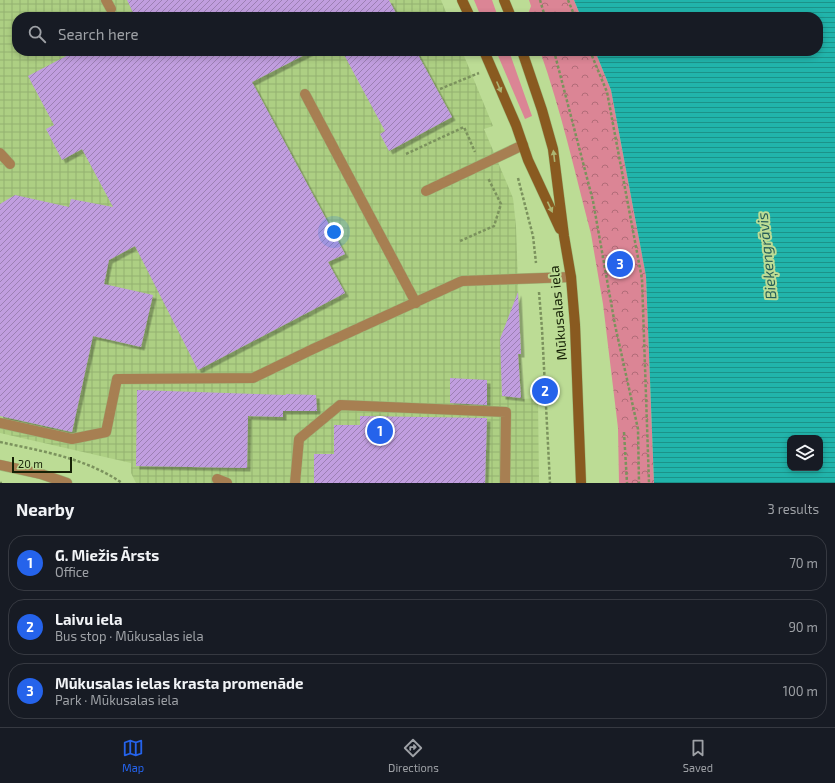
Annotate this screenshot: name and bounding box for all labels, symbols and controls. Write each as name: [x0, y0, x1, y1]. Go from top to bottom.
search box: [12, 12, 823, 56]
icon: search: [26, 23, 48, 45]
text: Search here: [58, 25, 139, 43]
one-way arrow: [497, 81, 503, 93]
one-way arrow: [551, 150, 557, 162]
one-way arrow: [547, 201, 553, 212]
water label: Bieķengrāvis: [752, 211, 782, 301]
your location: [324, 222, 344, 242]
pin: 3: [607, 249, 633, 279]
street label: Mūkusalas iela: [545, 265, 570, 361]
pin: 2: [532, 376, 558, 406]
pin: 1: [367, 416, 393, 446]
map controls: [787, 435, 823, 471]
button: layers: [787, 435, 823, 471]
scale bar: [12, 455, 72, 474]
text: 20 m: [18, 457, 43, 470]
text: Nearby: [16, 499, 74, 519]
text: 3 results: [768, 501, 819, 517]
text: G. Miežis Ārsts: [55, 546, 159, 564]
text: 1: [27, 555, 33, 571]
text: 70 m: [789, 555, 818, 571]
text: Office: [55, 564, 89, 580]
text: Laivu iela: [55, 610, 122, 628]
text: 2: [26, 619, 34, 635]
text: 90 m: [788, 619, 818, 635]
text: Bus stop · Mūkusalas iela: [55, 628, 204, 644]
text: Mūkusalas ielas krasta promenāde: [55, 674, 303, 692]
text: 3: [26, 683, 34, 699]
text: 100 m: [783, 683, 818, 699]
text: Park · Mūkusalas iela: [55, 692, 179, 708]
tab: Map: [122, 737, 144, 774]
tab: Directions: [388, 737, 439, 774]
tab: Saved: [683, 737, 713, 774]

